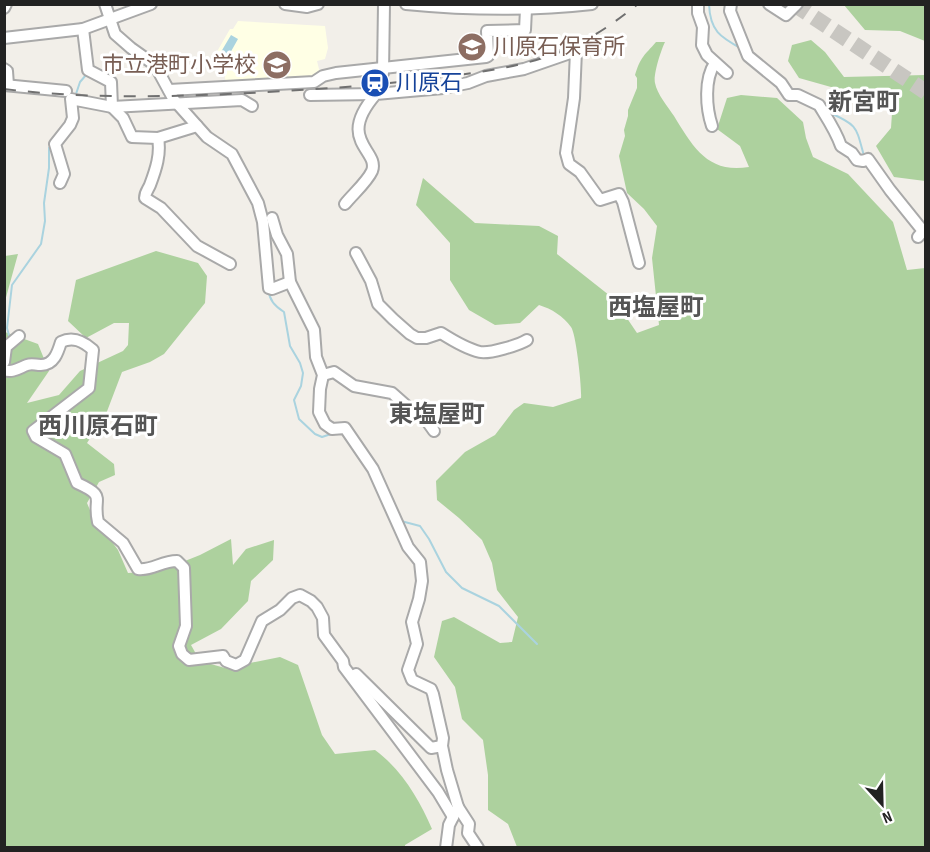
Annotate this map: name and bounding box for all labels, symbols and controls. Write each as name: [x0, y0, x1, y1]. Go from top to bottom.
school or university icon: 川原石保育所: [456, 31, 488, 63]
place label: 川原石保育所: [493, 34, 625, 61]
school or university icon: 市立港町小学校: [261, 49, 293, 81]
place label: 市立港町小学校: [102, 52, 256, 79]
station icon: 川原石: [359, 67, 391, 99]
place label: 川原石: [396, 70, 462, 97]
district label: 新宮町: [828, 88, 900, 117]
district label: 西塩屋町: [608, 293, 704, 322]
district label: 東塩屋町: [389, 400, 485, 429]
district label: 西川原石町: [38, 412, 158, 441]
north arrow: [852, 774, 912, 834]
text: N: [880, 806, 895, 827]

